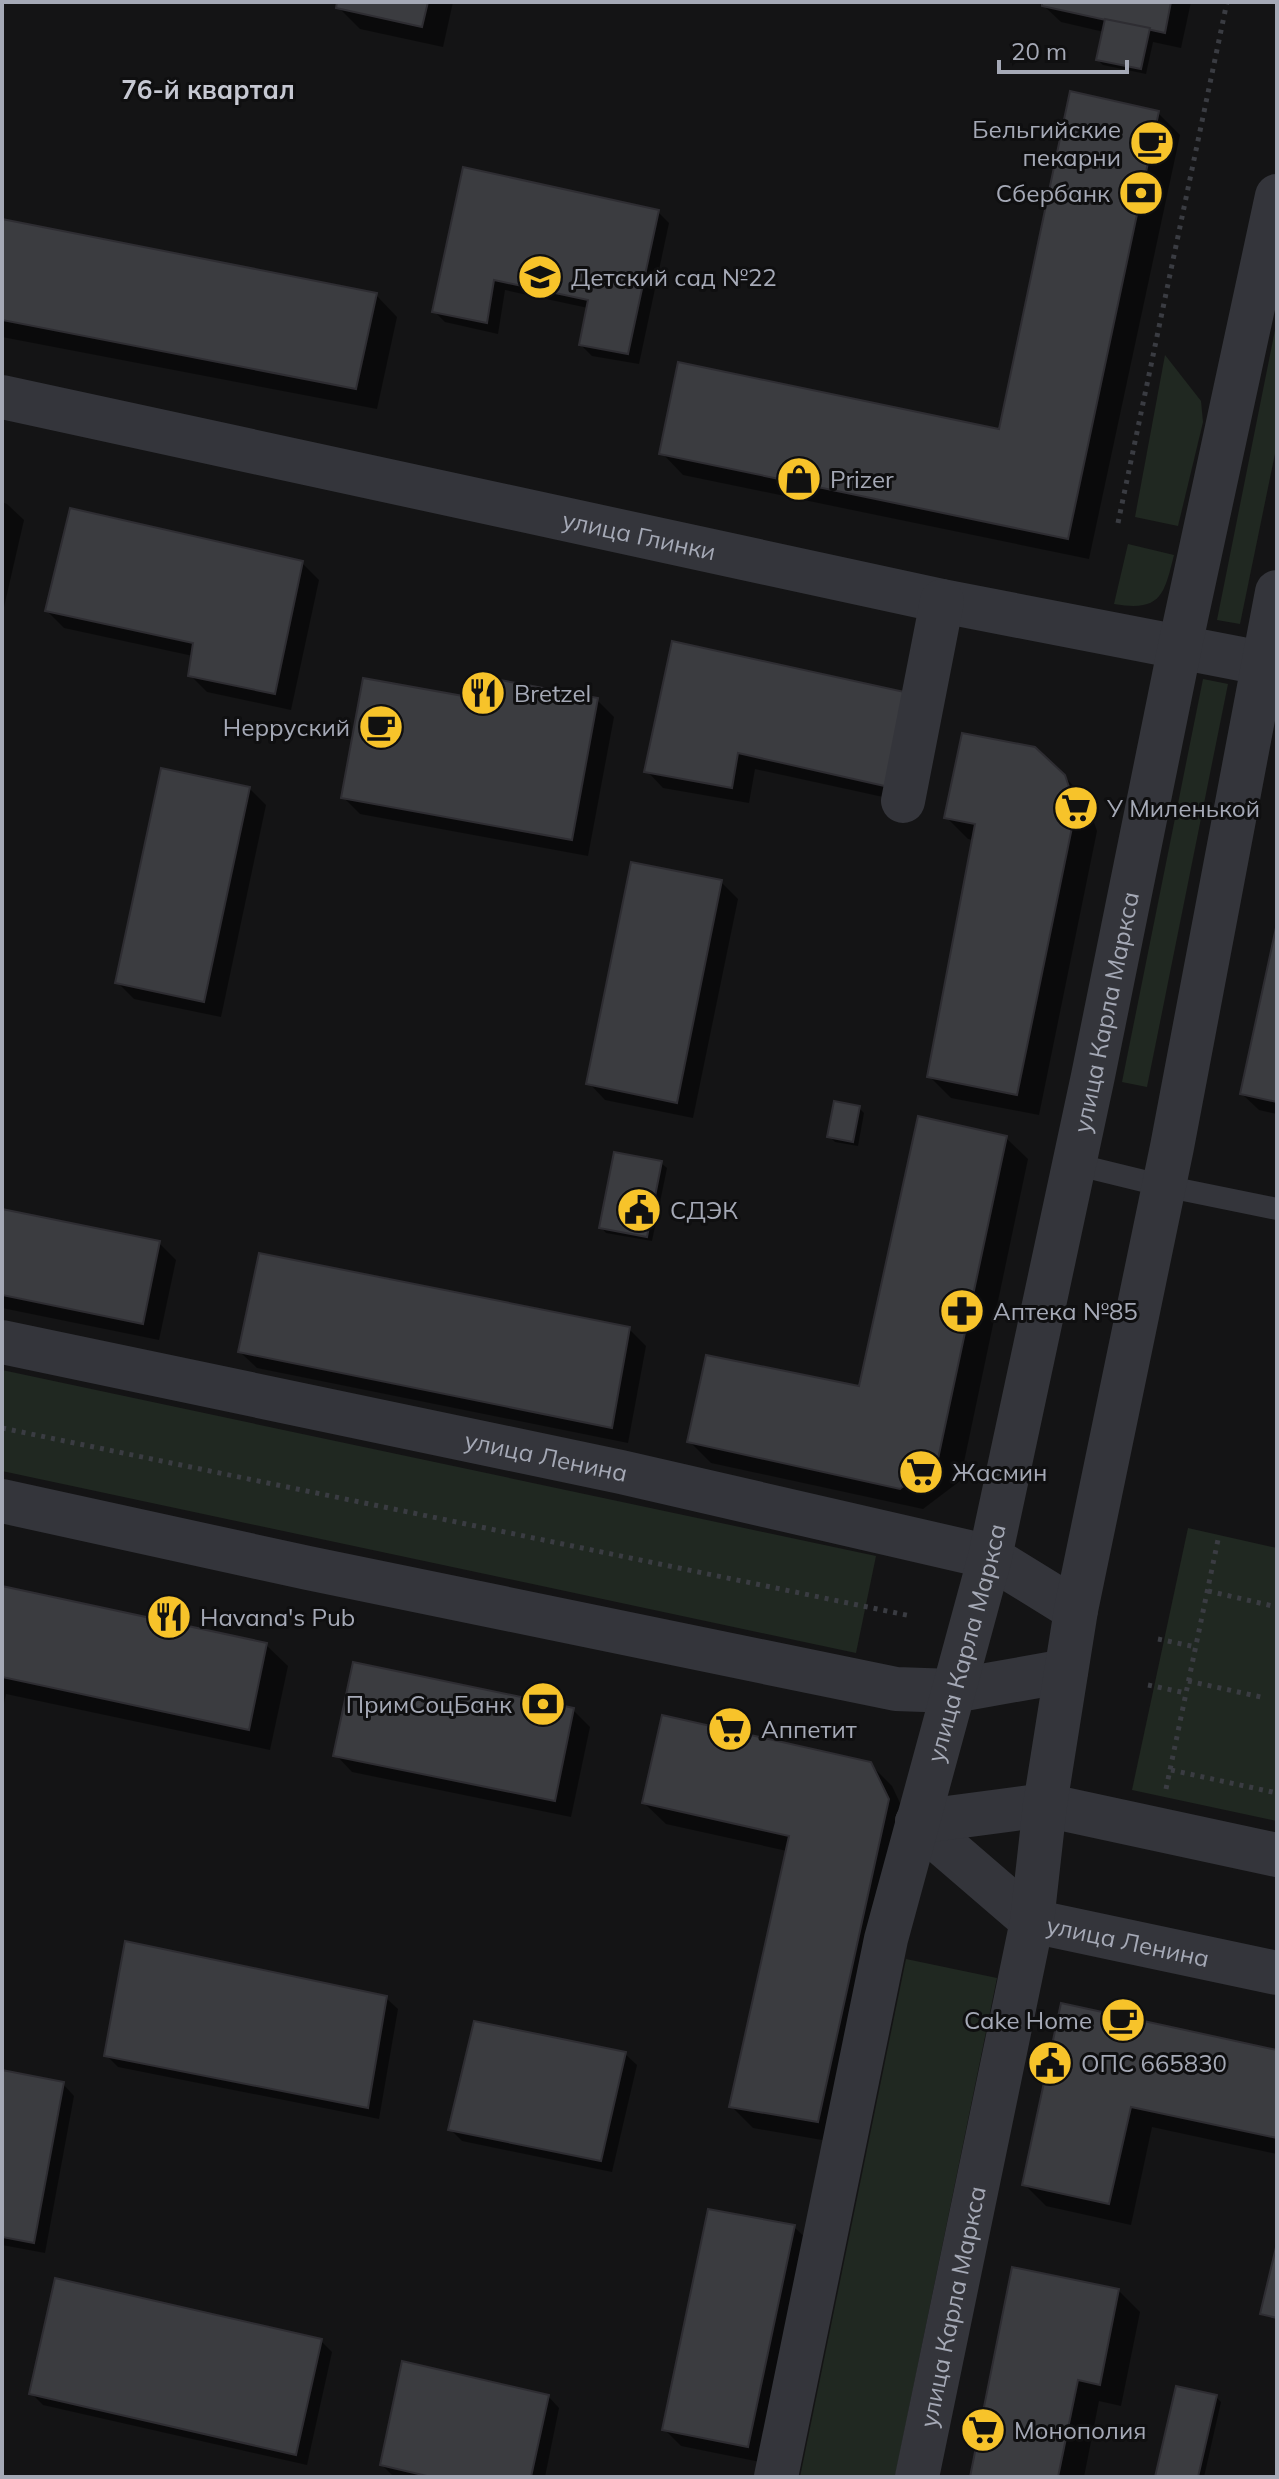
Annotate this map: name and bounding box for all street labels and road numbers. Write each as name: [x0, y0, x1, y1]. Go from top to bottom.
street label: улица Глинки: [560, 504, 719, 566]
street label: улица Карла Маркса: [1066, 889, 1145, 1136]
street label: улица Ленина: [462, 1425, 630, 1488]
street label: улица Карла Маркса: [920, 1521, 1012, 1765]
street label: улица Ленина: [1044, 1910, 1212, 1973]
street label: улица Карла Маркса: [913, 2183, 992, 2430]

